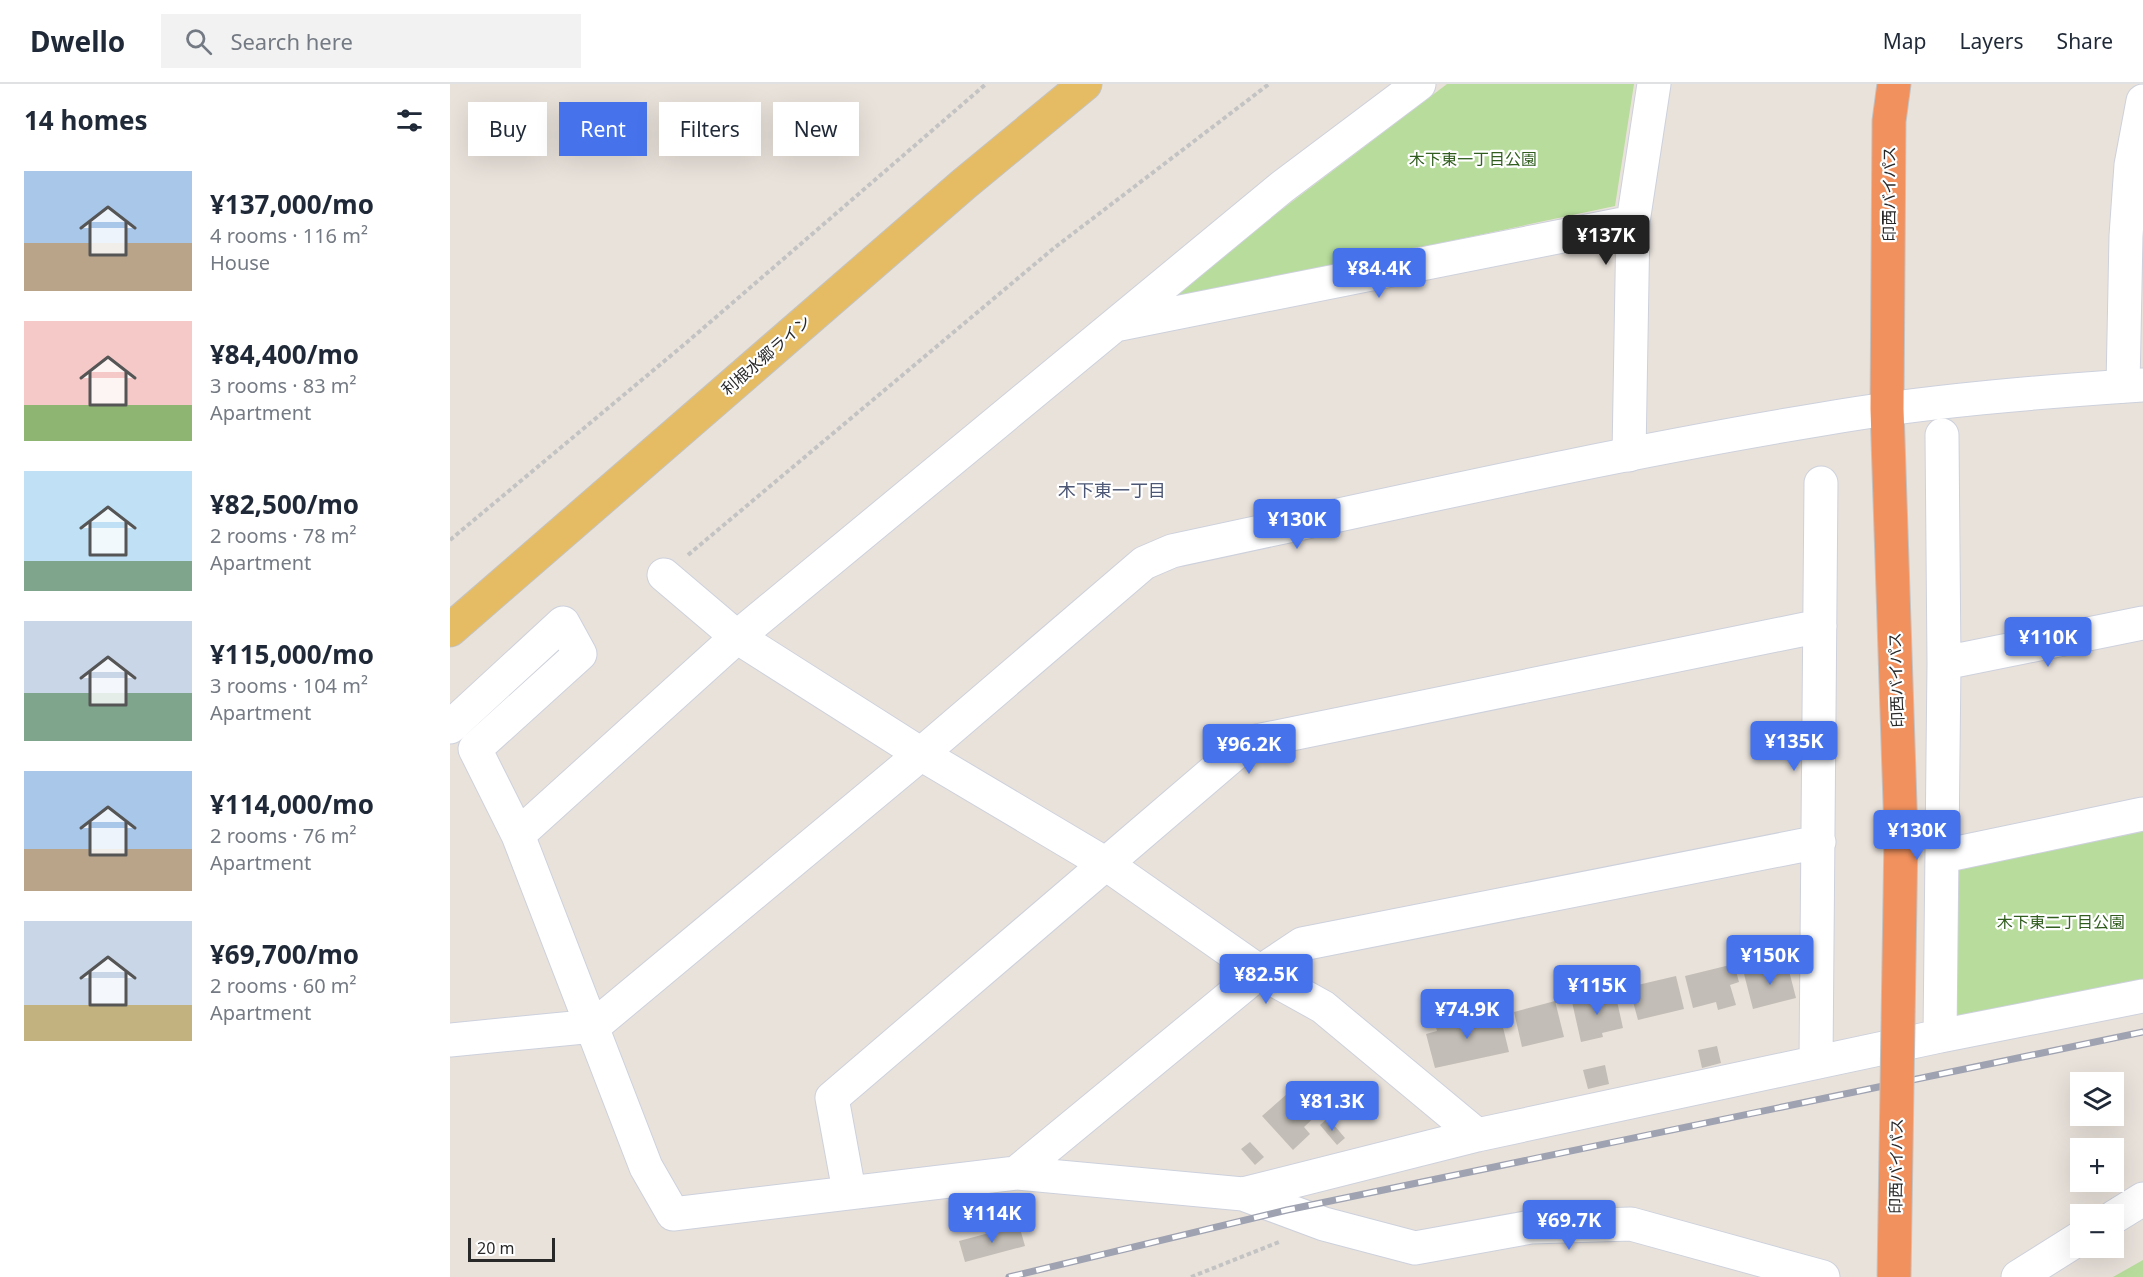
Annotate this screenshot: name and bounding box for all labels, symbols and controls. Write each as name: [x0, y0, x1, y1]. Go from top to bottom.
search box: [161, 14, 581, 68]
text: Dwello: [30, 22, 125, 60]
icon: search: [182, 25, 215, 58]
text: Search here: [230, 26, 353, 56]
text: Map: [1883, 27, 1927, 55]
text: Layers: [1960, 27, 2024, 55]
text: Share: [2057, 27, 2113, 55]
text: 14 homes: [24, 102, 148, 138]
chip: Buy: [468, 102, 547, 156]
chip: Rent: [559, 102, 647, 156]
chip: Filters: [659, 102, 761, 156]
chip: New: [773, 102, 859, 156]
icon: filters: [393, 104, 426, 137]
street label: 印西バイパス: [1878, 146, 1900, 242]
park label: 木下東一丁目公園: [1409, 148, 1537, 170]
text: ¥137,000/mo: [210, 186, 374, 222]
icon: home: [72, 195, 144, 267]
pin: ¥137K: [1564, 215, 1648, 266]
text: ¥137K: [1576, 221, 1636, 248]
text: 4 rooms · 116 m²: [210, 222, 368, 249]
pin: ¥84.4K: [1330, 248, 1428, 299]
text: House: [210, 249, 270, 276]
text: ¥84.4K: [1347, 254, 1411, 281]
street label: 利根水郷ライン: [717, 310, 815, 400]
text: ¥84,400/mo: [210, 336, 359, 372]
icon: home: [72, 345, 144, 417]
text: 3 rooms · 83 m²: [210, 372, 357, 399]
text: Apartment: [210, 399, 311, 426]
district label: 木下東一丁目: [1058, 478, 1166, 502]
text: ¥82,500/mo: [210, 486, 359, 522]
icon: home: [72, 495, 144, 567]
pin: ¥130K: [1255, 499, 1339, 550]
text: ¥130K: [1267, 505, 1327, 532]
text: 2 rooms · 78 m²: [210, 522, 357, 549]
text: Apartment: [210, 549, 311, 576]
pin: ¥110K: [2006, 617, 2090, 668]
text: ¥110K: [2018, 623, 2078, 650]
street label: 印西バイパス: [1883, 632, 1909, 728]
text: ¥115,000/mo: [210, 636, 374, 672]
icon: home: [72, 645, 144, 717]
text: 3 rooms · 104 m²: [210, 672, 368, 699]
text: Apartment: [210, 699, 311, 726]
pin: ¥135K: [1752, 721, 1836, 772]
pin: ¥96.2K: [1200, 724, 1298, 775]
text: ¥135K: [1764, 727, 1824, 754]
text: ¥96.2K: [1217, 730, 1281, 757]
text: ¥114,000/mo: [210, 786, 374, 822]
icon: home: [72, 795, 144, 867]
pin: ¥130K: [1875, 810, 1959, 861]
text: ¥130K: [1887, 816, 1947, 843]
text: 2 rooms · 76 m²: [210, 822, 357, 849]
text: Apartment: [210, 849, 311, 876]
park label: 木下東二丁目公園: [1997, 911, 2125, 933]
pin: ¥150K: [1728, 935, 1812, 986]
text: ¥69,700/mo: [210, 936, 359, 972]
text: ¥150K: [1740, 941, 1800, 968]
icon: home: [72, 945, 144, 1017]
pin: ¥82.5K: [1217, 954, 1315, 1005]
text: ¥82.5K: [1234, 960, 1298, 987]
pin: ¥115K: [1555, 965, 1639, 1016]
text: ¥115K: [1567, 971, 1627, 998]
text: 2 rooms · 60 m²: [210, 972, 357, 999]
pin: ¥74.9K: [1418, 989, 1516, 1040]
text: ¥74.9K: [1435, 995, 1499, 1022]
text: Apartment: [210, 999, 311, 1026]
map controls: [2070, 1072, 2124, 1258]
button: layers: [2070, 1072, 2124, 1126]
pin: ¥81.3K: [1283, 1081, 1381, 1132]
text: ¥81.3K: [1300, 1087, 1364, 1114]
street label: 印西バイパス: [1884, 1118, 1908, 1214]
button: +: [2070, 1138, 2124, 1192]
pin: ¥114K: [950, 1193, 1034, 1244]
text: ¥114K: [962, 1199, 1022, 1226]
pin: ¥69.7K: [1520, 1200, 1618, 1251]
button: −: [2070, 1204, 2124, 1258]
text: ¥69.7K: [1537, 1206, 1601, 1233]
scale bar: [468, 1235, 555, 1262]
text: 20 m: [477, 1237, 514, 1259]

